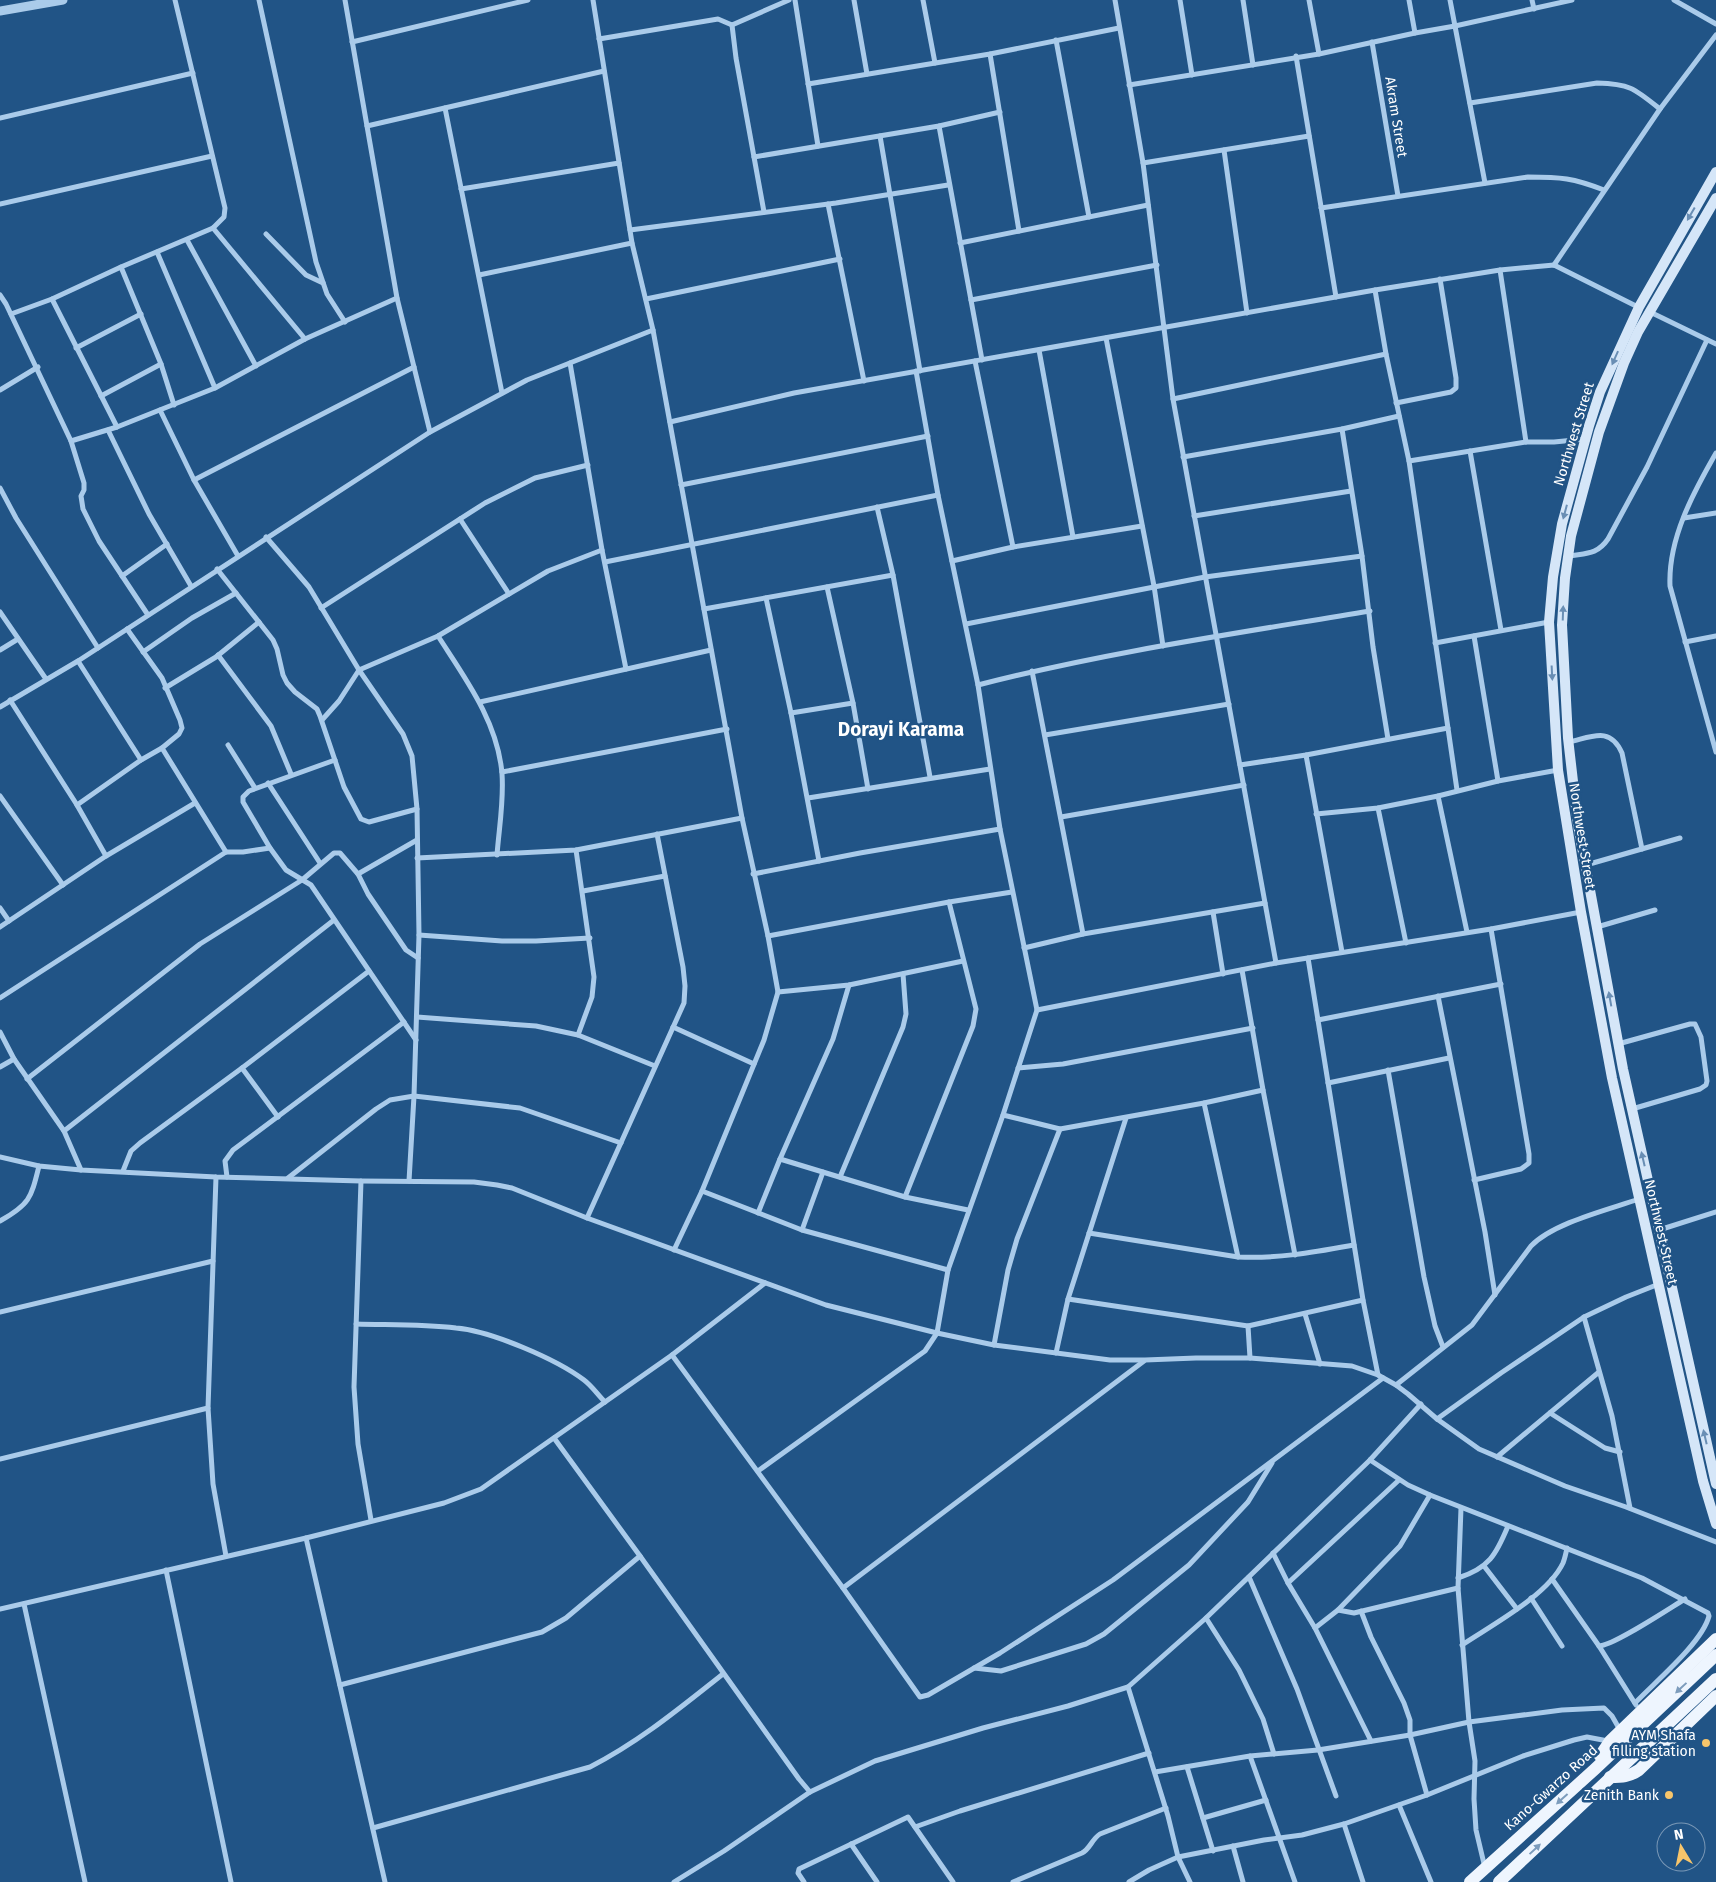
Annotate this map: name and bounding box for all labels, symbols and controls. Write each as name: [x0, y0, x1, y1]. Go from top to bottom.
street label: Akram Street: [1381, 75, 1411, 159]
one-way arrow: [1687, 208, 1696, 221]
one-way arrow: [1610, 351, 1618, 365]
street label: Northwest Street: [1550, 379, 1598, 488]
one-way arrow: [1561, 504, 1569, 520]
one-way arrow: [1559, 605, 1567, 621]
one-way arrow: [1548, 665, 1556, 681]
district label: Dorayi Karama: [838, 718, 964, 741]
street label: Northwest Street: [1565, 782, 1599, 891]
one-way arrow: [1606, 991, 1614, 1007]
one-way arrow: [1639, 1151, 1647, 1166]
street label: Northwest Street: [1641, 1178, 1682, 1287]
one-way arrow: [1701, 1429, 1709, 1444]
one-way arrow: [1675, 1682, 1687, 1694]
place label: AYM Shafa filling station: [1612, 1727, 1696, 1760]
marker: AYM Shafa filling station: [1700, 1737, 1712, 1749]
street label: Kano-Gwarzo Road: [1501, 1742, 1601, 1834]
place label: Zenith Bank: [1584, 1787, 1660, 1804]
marker: Zenith Bank: [1663, 1789, 1675, 1801]
one-way arrow: [1556, 1793, 1568, 1805]
north arrow: [1656, 1822, 1706, 1872]
text: N: [1673, 1826, 1685, 1844]
one-way arrow: [1528, 1843, 1540, 1855]

